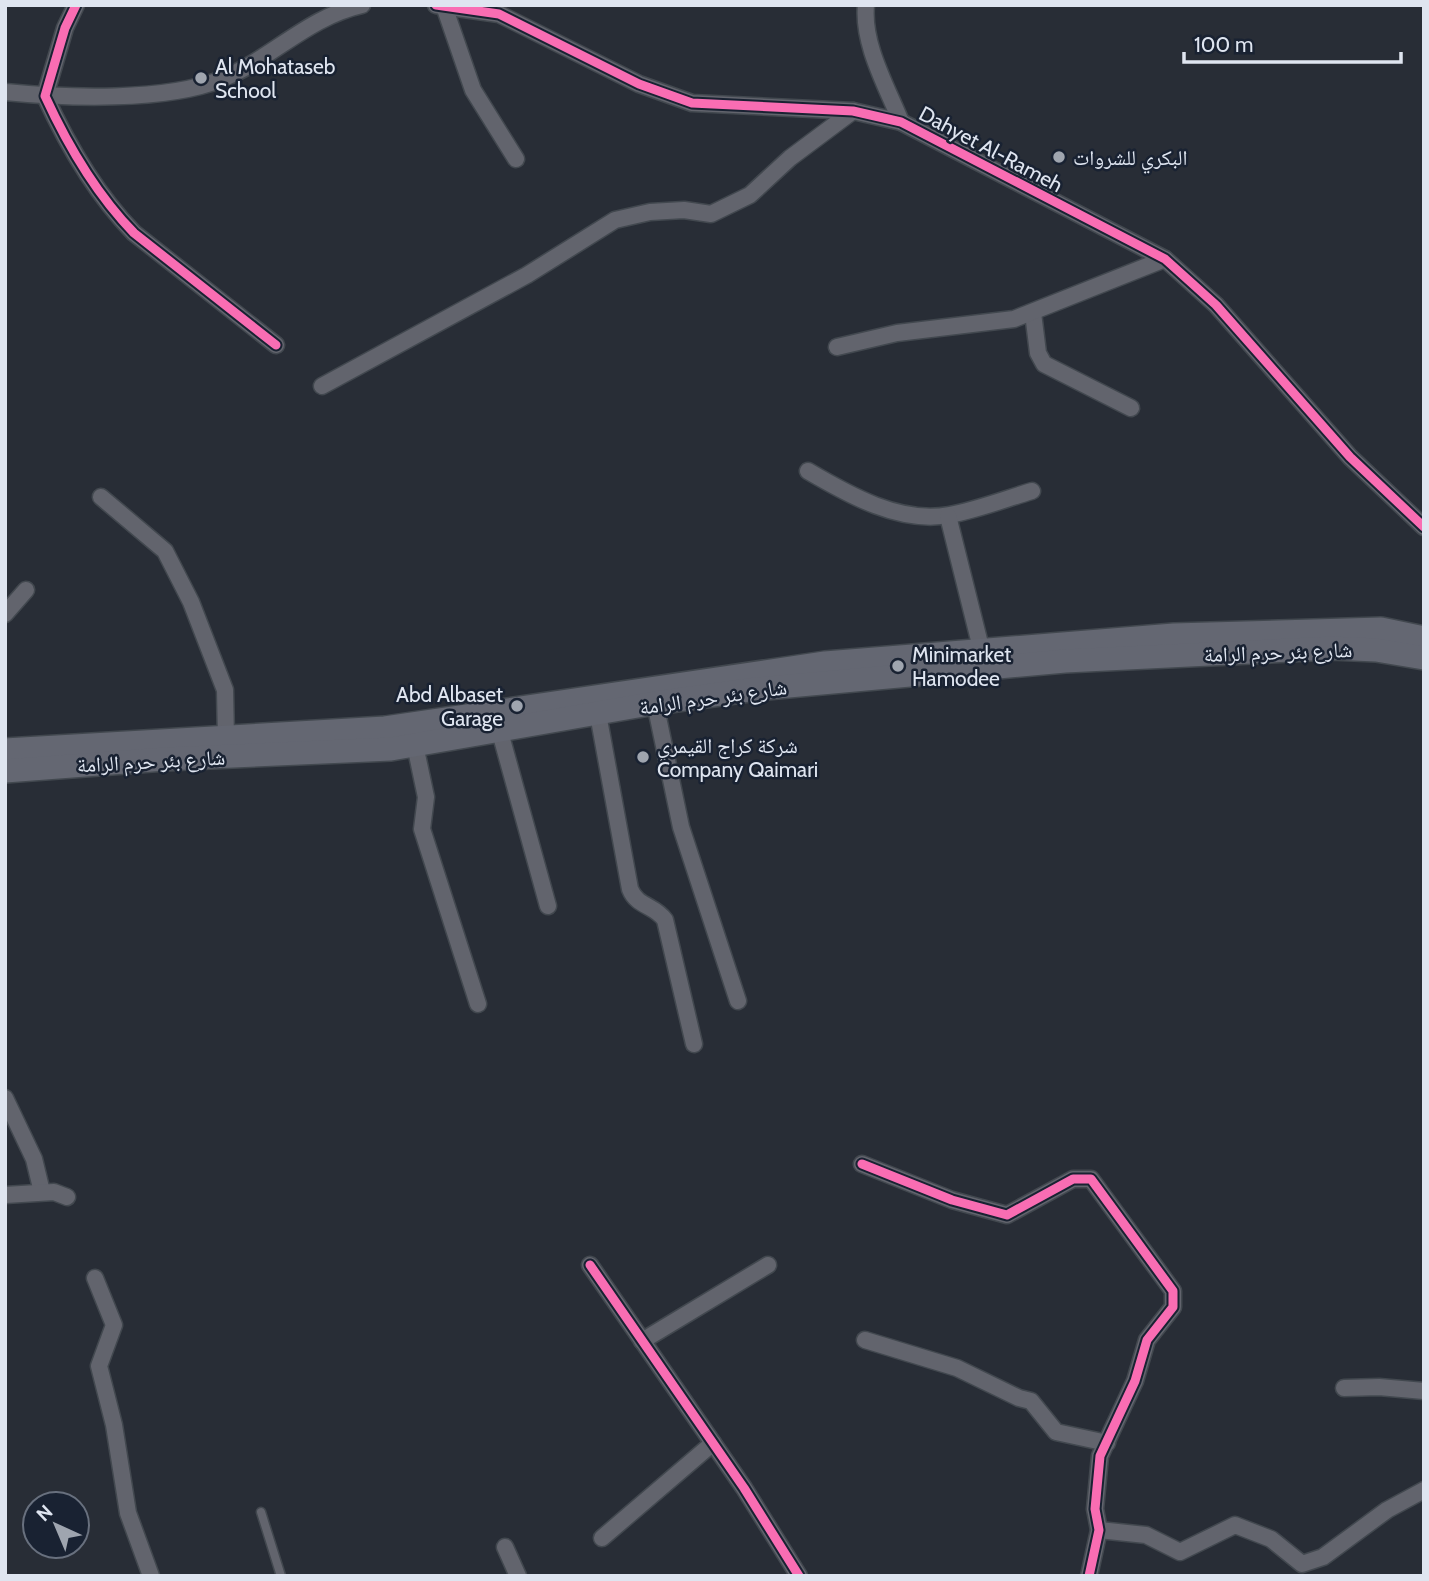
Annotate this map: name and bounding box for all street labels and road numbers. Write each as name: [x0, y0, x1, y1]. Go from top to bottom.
street label: Dahyet Al-Rameh: [915, 101, 1067, 197]
street label: شارع بئر حرم الرامة: [1203, 637, 1353, 669]
street label: شارع بئر حرم الرامة: [638, 674, 789, 722]
street label: شارع بئر حرم الرامة: [76, 745, 226, 779]

